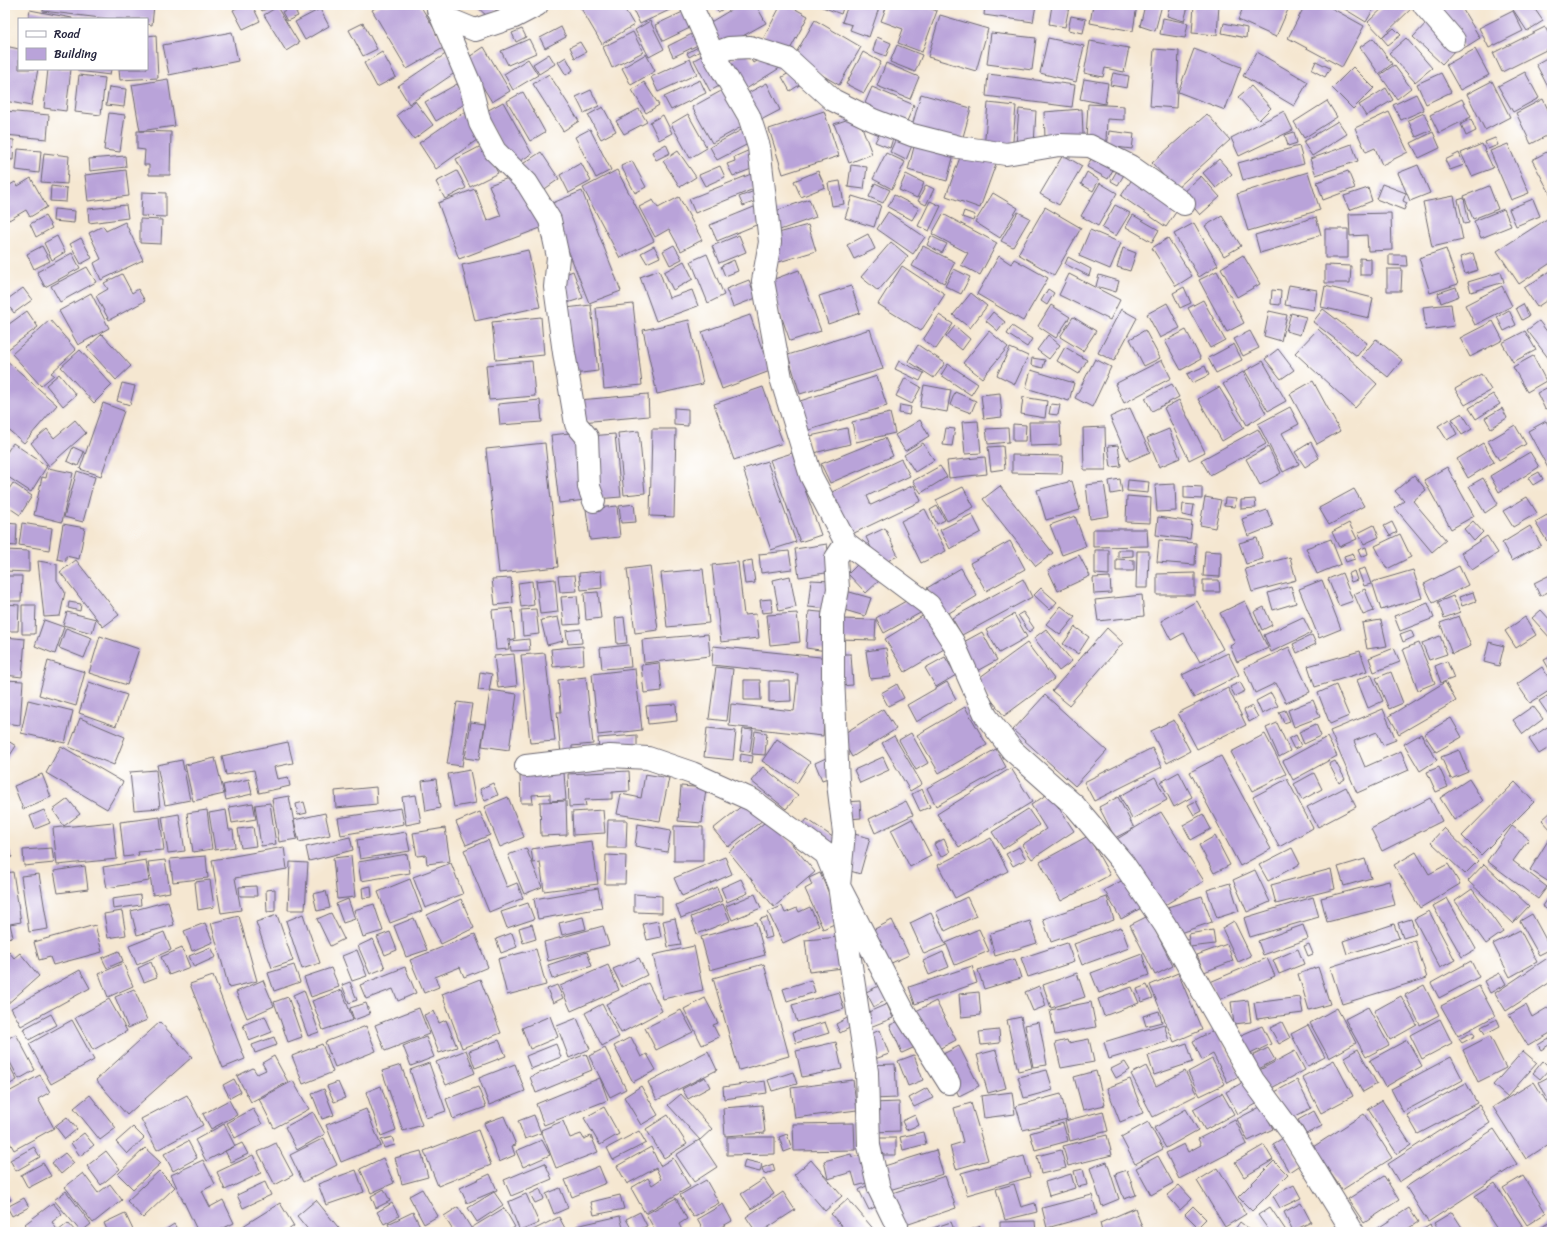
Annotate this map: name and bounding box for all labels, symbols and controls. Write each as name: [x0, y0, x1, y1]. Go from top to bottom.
legend: [18, 18, 148, 70]
text: Road: [54, 23, 81, 45]
text: Building: [54, 43, 97, 65]

